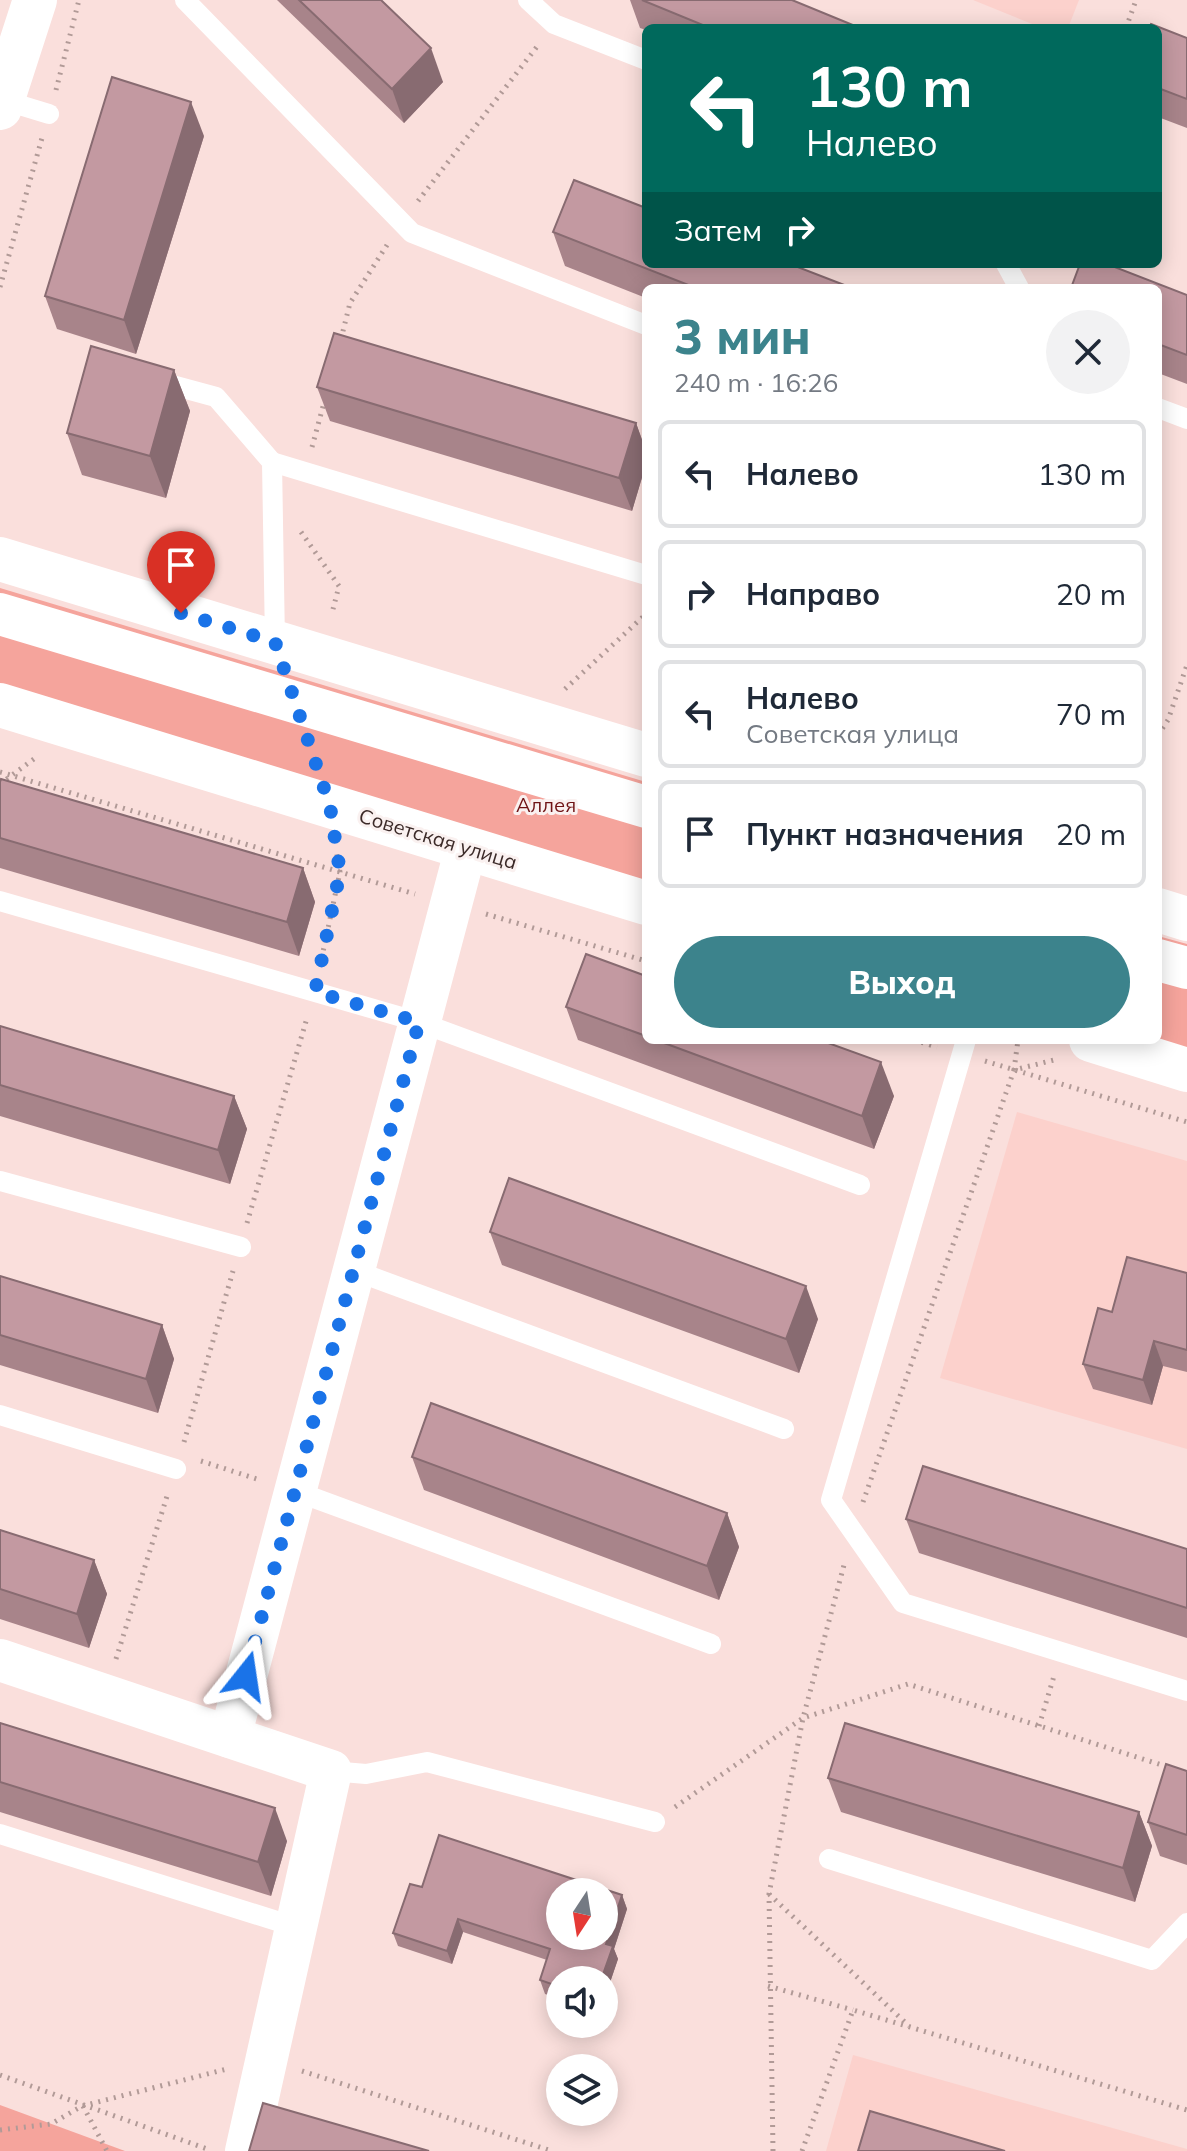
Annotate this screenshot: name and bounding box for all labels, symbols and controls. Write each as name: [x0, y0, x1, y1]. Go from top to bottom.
text: 130 m: [806, 51, 973, 121]
icon: left: [674, 56, 778, 160]
text: Налево: [806, 120, 938, 165]
icon: right: [778, 208, 822, 252]
text: Затем: [674, 211, 762, 249]
text: 3 мин: [674, 306, 811, 366]
button: close: [1046, 310, 1130, 394]
text: 240 m · 16:26: [674, 366, 838, 399]
icon: left: [678, 452, 722, 496]
text: Налево: [746, 455, 859, 493]
text: 130 m: [1038, 455, 1126, 493]
pin: [147, 531, 215, 613]
icon: arrive: [159, 543, 203, 587]
icon: right: [678, 572, 722, 616]
text: Направо: [746, 575, 880, 613]
text: 20 m: [1056, 575, 1126, 613]
text: Налево: [746, 679, 859, 717]
icon: left: [678, 692, 722, 736]
text: 70 m: [1056, 695, 1126, 733]
text: Советская улица: [746, 717, 959, 750]
park label: Аллея: [516, 792, 576, 817]
street label: Советская улица: [356, 803, 520, 874]
icon: arrive: [678, 812, 722, 856]
text: Пункт назначения: [746, 815, 1024, 853]
text: 20 m: [1056, 815, 1126, 853]
button: Выход: [674, 936, 1130, 1028]
position arrow: [204, 1634, 288, 1718]
north arrow: [546, 1878, 618, 1950]
map controls: [546, 1878, 618, 2126]
button: sound: [546, 1966, 618, 2038]
button: layers: [546, 2054, 618, 2126]

